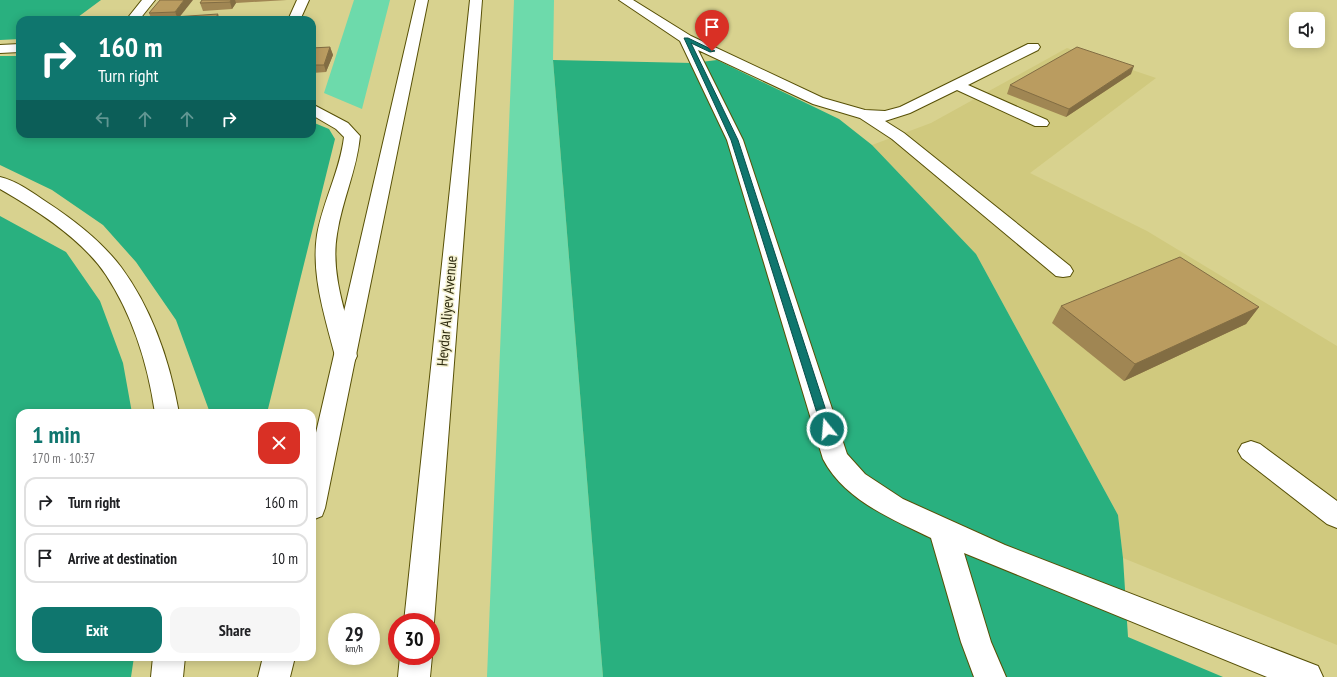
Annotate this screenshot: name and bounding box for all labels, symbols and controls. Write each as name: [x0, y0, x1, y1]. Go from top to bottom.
pin: [695, 10, 729, 51]
map controls: [1289, 12, 1325, 48]
button: sound: [1289, 12, 1325, 48]
icon: arrive: [701, 16, 723, 38]
text: 160 m: [98, 28, 162, 65]
icon: right: [32, 32, 84, 84]
text: Turn right: [98, 64, 158, 87]
icon: left: [92, 108, 114, 130]
icon: ahead: [134, 108, 156, 130]
icon: ahead: [176, 108, 198, 130]
icon: right: [218, 108, 240, 130]
street label: Heydar Aliyev Avenue: [432, 255, 461, 367]
position arrow: [806, 408, 848, 450]
text: 1 min: [32, 419, 80, 450]
button: close: [258, 422, 300, 464]
text: 170 m · 10:37: [32, 450, 95, 467]
icon: right: [34, 491, 56, 513]
text: Turn right: [68, 493, 120, 512]
text: 160 m: [265, 493, 298, 512]
icon: arrive: [34, 547, 56, 569]
text: Arrive at destination: [68, 549, 177, 568]
text: 10 m: [272, 549, 298, 568]
button: Exit: [32, 607, 162, 653]
button: Share: [170, 607, 300, 653]
speed limit sign: 30: [388, 613, 440, 665]
text: 29: [344, 621, 364, 647]
text: km/h: [345, 642, 363, 655]

